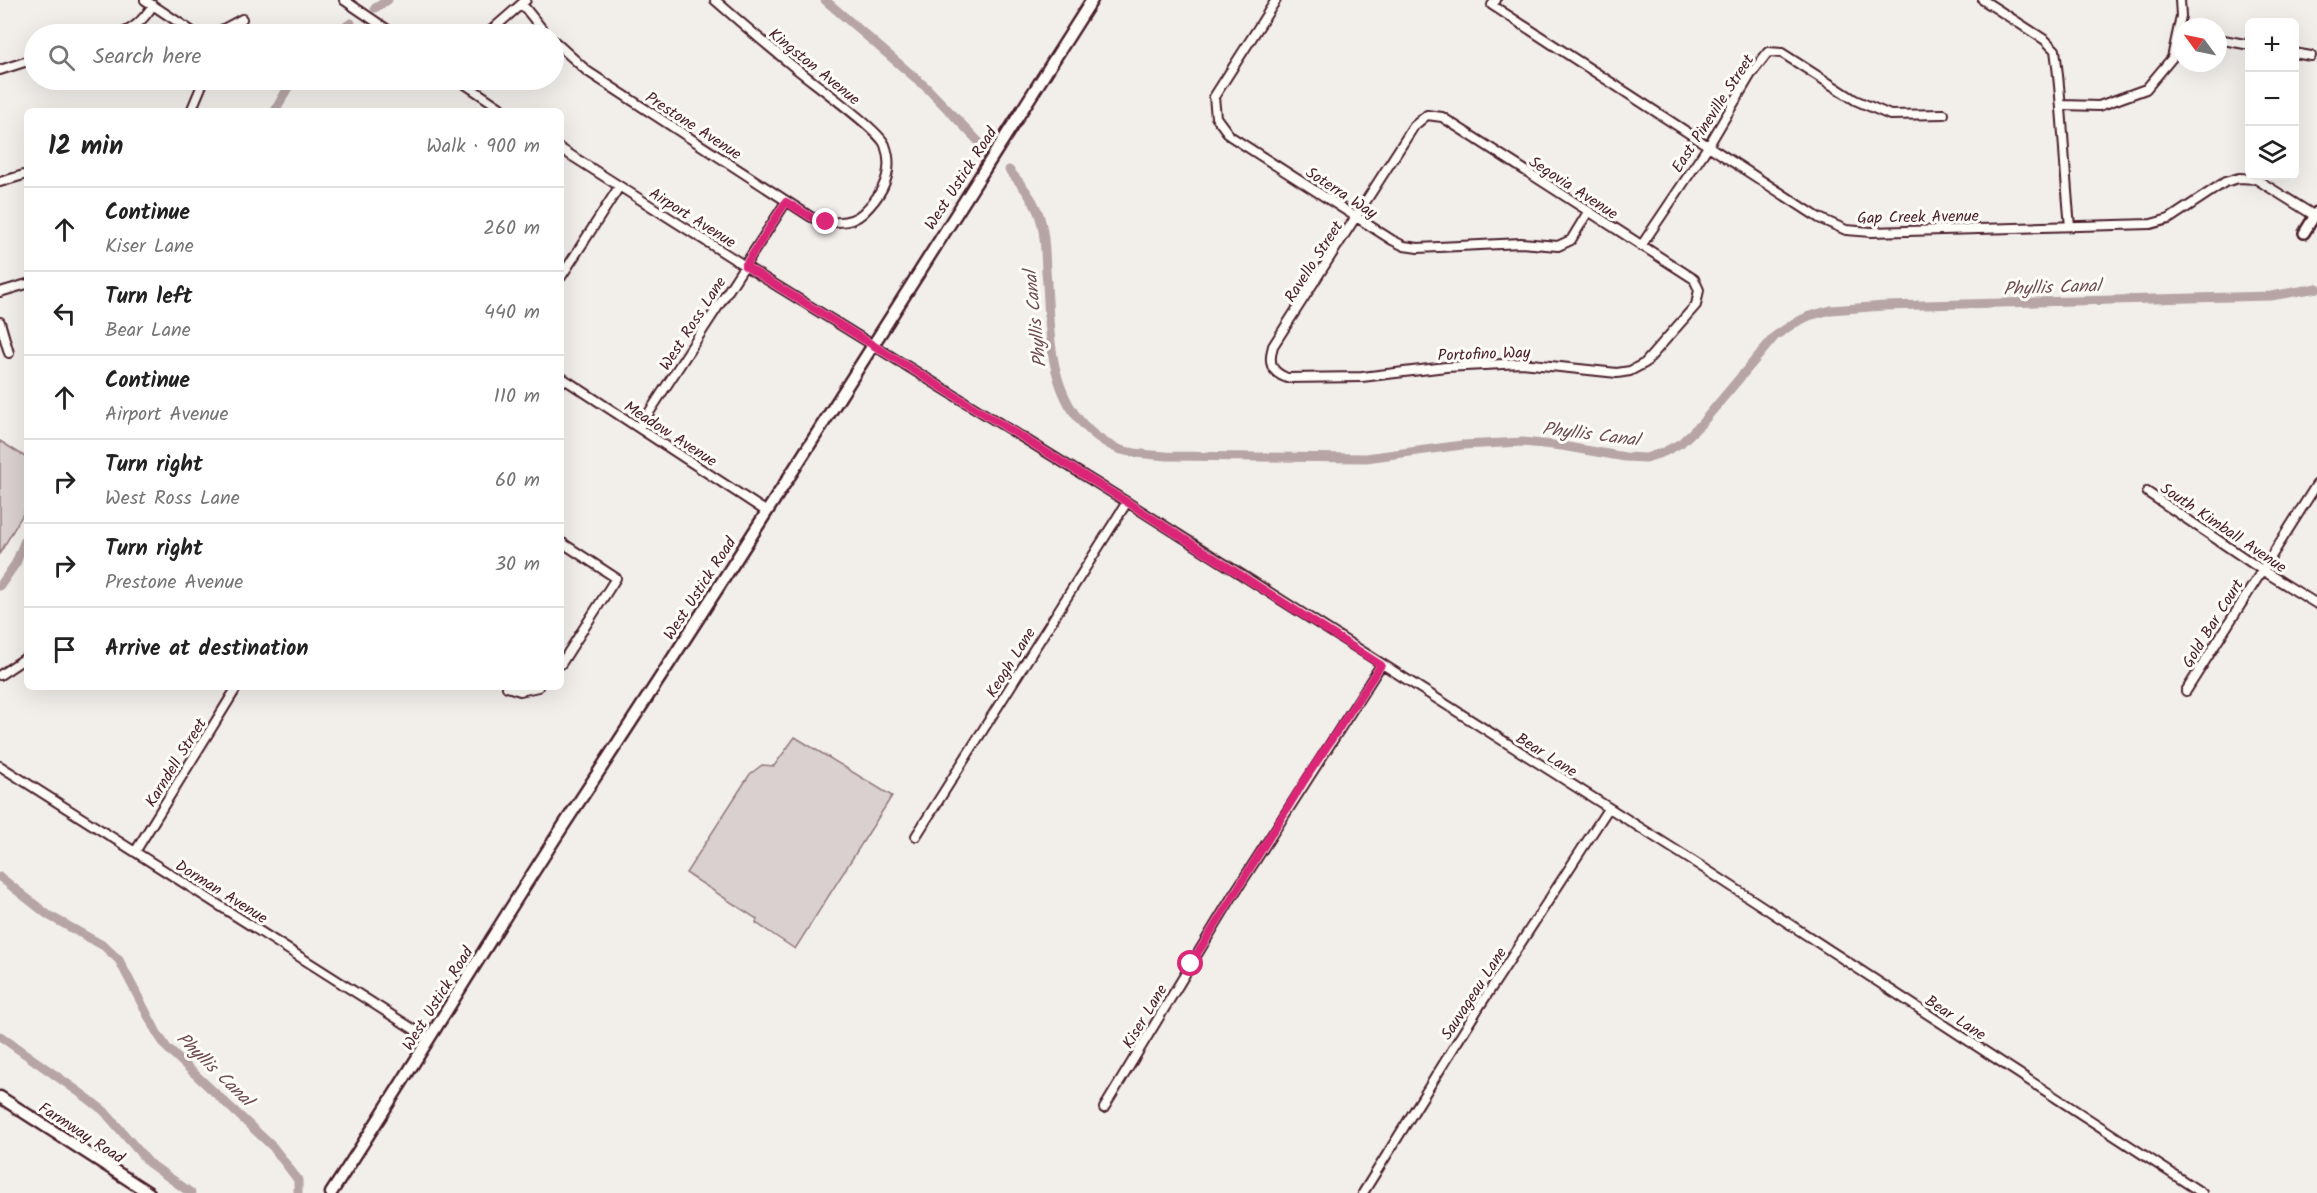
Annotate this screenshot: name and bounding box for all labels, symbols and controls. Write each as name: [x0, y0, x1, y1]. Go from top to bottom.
north arrow: [2173, 18, 2227, 72]
map controls: [2245, 18, 2299, 180]
button: +: [2245, 18, 2299, 72]
street label: Kingston Avenue: [763, 22, 865, 112]
search box: [24, 24, 564, 90]
text: Search here: [93, 40, 201, 75]
icon: search: [45, 41, 78, 74]
street label: East Pineville Street: [1665, 49, 1762, 178]
button: −: [2245, 72, 2299, 126]
street label: Prestone Avenue: [640, 86, 746, 167]
street label: West Ustick Road: [918, 121, 1005, 235]
text: 12 min: [48, 126, 123, 168]
button: layers: [2245, 126, 2299, 180]
text: Walk · 900 m: [426, 131, 540, 163]
street label: Segovia Avenue: [1524, 150, 1623, 227]
street label: Soterra Way: [1300, 161, 1382, 226]
street label: Airport Avenue: [644, 182, 741, 255]
text: Continue: [105, 196, 190, 231]
street label: Gap Creek Avenue: [1857, 204, 1979, 231]
route end: [812, 208, 838, 234]
icon: ahead: [48, 213, 81, 246]
text: 260 m: [483, 213, 540, 245]
street label: Ravello Street: [1278, 215, 1350, 308]
text: Kiser Lane: [105, 231, 194, 263]
water label: Phyllis Canal: [1017, 265, 1056, 369]
street label: West Ross Lane: [653, 272, 733, 376]
water label: Phyllis Canal: [2003, 272, 2105, 305]
text: Turn left: [105, 280, 192, 315]
icon: left: [48, 297, 81, 330]
text: 440 m: [484, 297, 540, 329]
text: Bear Lane: [105, 315, 191, 347]
street label: Portofino Way: [1437, 340, 1531, 369]
text: Continue: [105, 364, 190, 399]
icon: ahead: [48, 381, 81, 414]
text: 110 m: [494, 381, 540, 413]
street label: Meadow Avenue: [619, 395, 722, 474]
text: Airport Avenue: [105, 399, 228, 431]
water label: Phyllis Canal: [1541, 415, 1645, 456]
text: Turn right: [105, 448, 203, 483]
icon: right: [48, 465, 81, 498]
text: 60 m: [495, 465, 540, 497]
street label: South Kimball Avenue: [2155, 477, 2291, 580]
text: West Ross Lane: [105, 483, 240, 515]
street label: West Ustick Road: [657, 531, 744, 645]
text: Turn right: [105, 532, 203, 567]
icon: right: [48, 549, 81, 582]
text: 30 m: [495, 549, 540, 581]
text: Prestone Avenue: [105, 567, 243, 599]
street label: Gold Bar Court: [2176, 574, 2251, 673]
street label: Keogh Lane: [980, 623, 1043, 703]
text: Arrive at destination: [105, 632, 308, 667]
icon: arrive: [48, 633, 81, 666]
street label: Karndell Street: [139, 713, 214, 812]
street label: Bear Lane: [1511, 727, 1582, 784]
street label: Dorman Avenue: [170, 854, 272, 931]
street label: West Ustick Road: [396, 941, 481, 1056]
street label: Sauvageau Lane: [1435, 942, 1514, 1045]
route start: [1177, 950, 1203, 976]
street label: Kiser Lane: [1116, 980, 1174, 1054]
street label: Bear Lane: [1920, 989, 1991, 1047]
water label: Phyllis Canal: [169, 1026, 262, 1117]
street label: Farmway Road: [33, 1096, 130, 1171]

